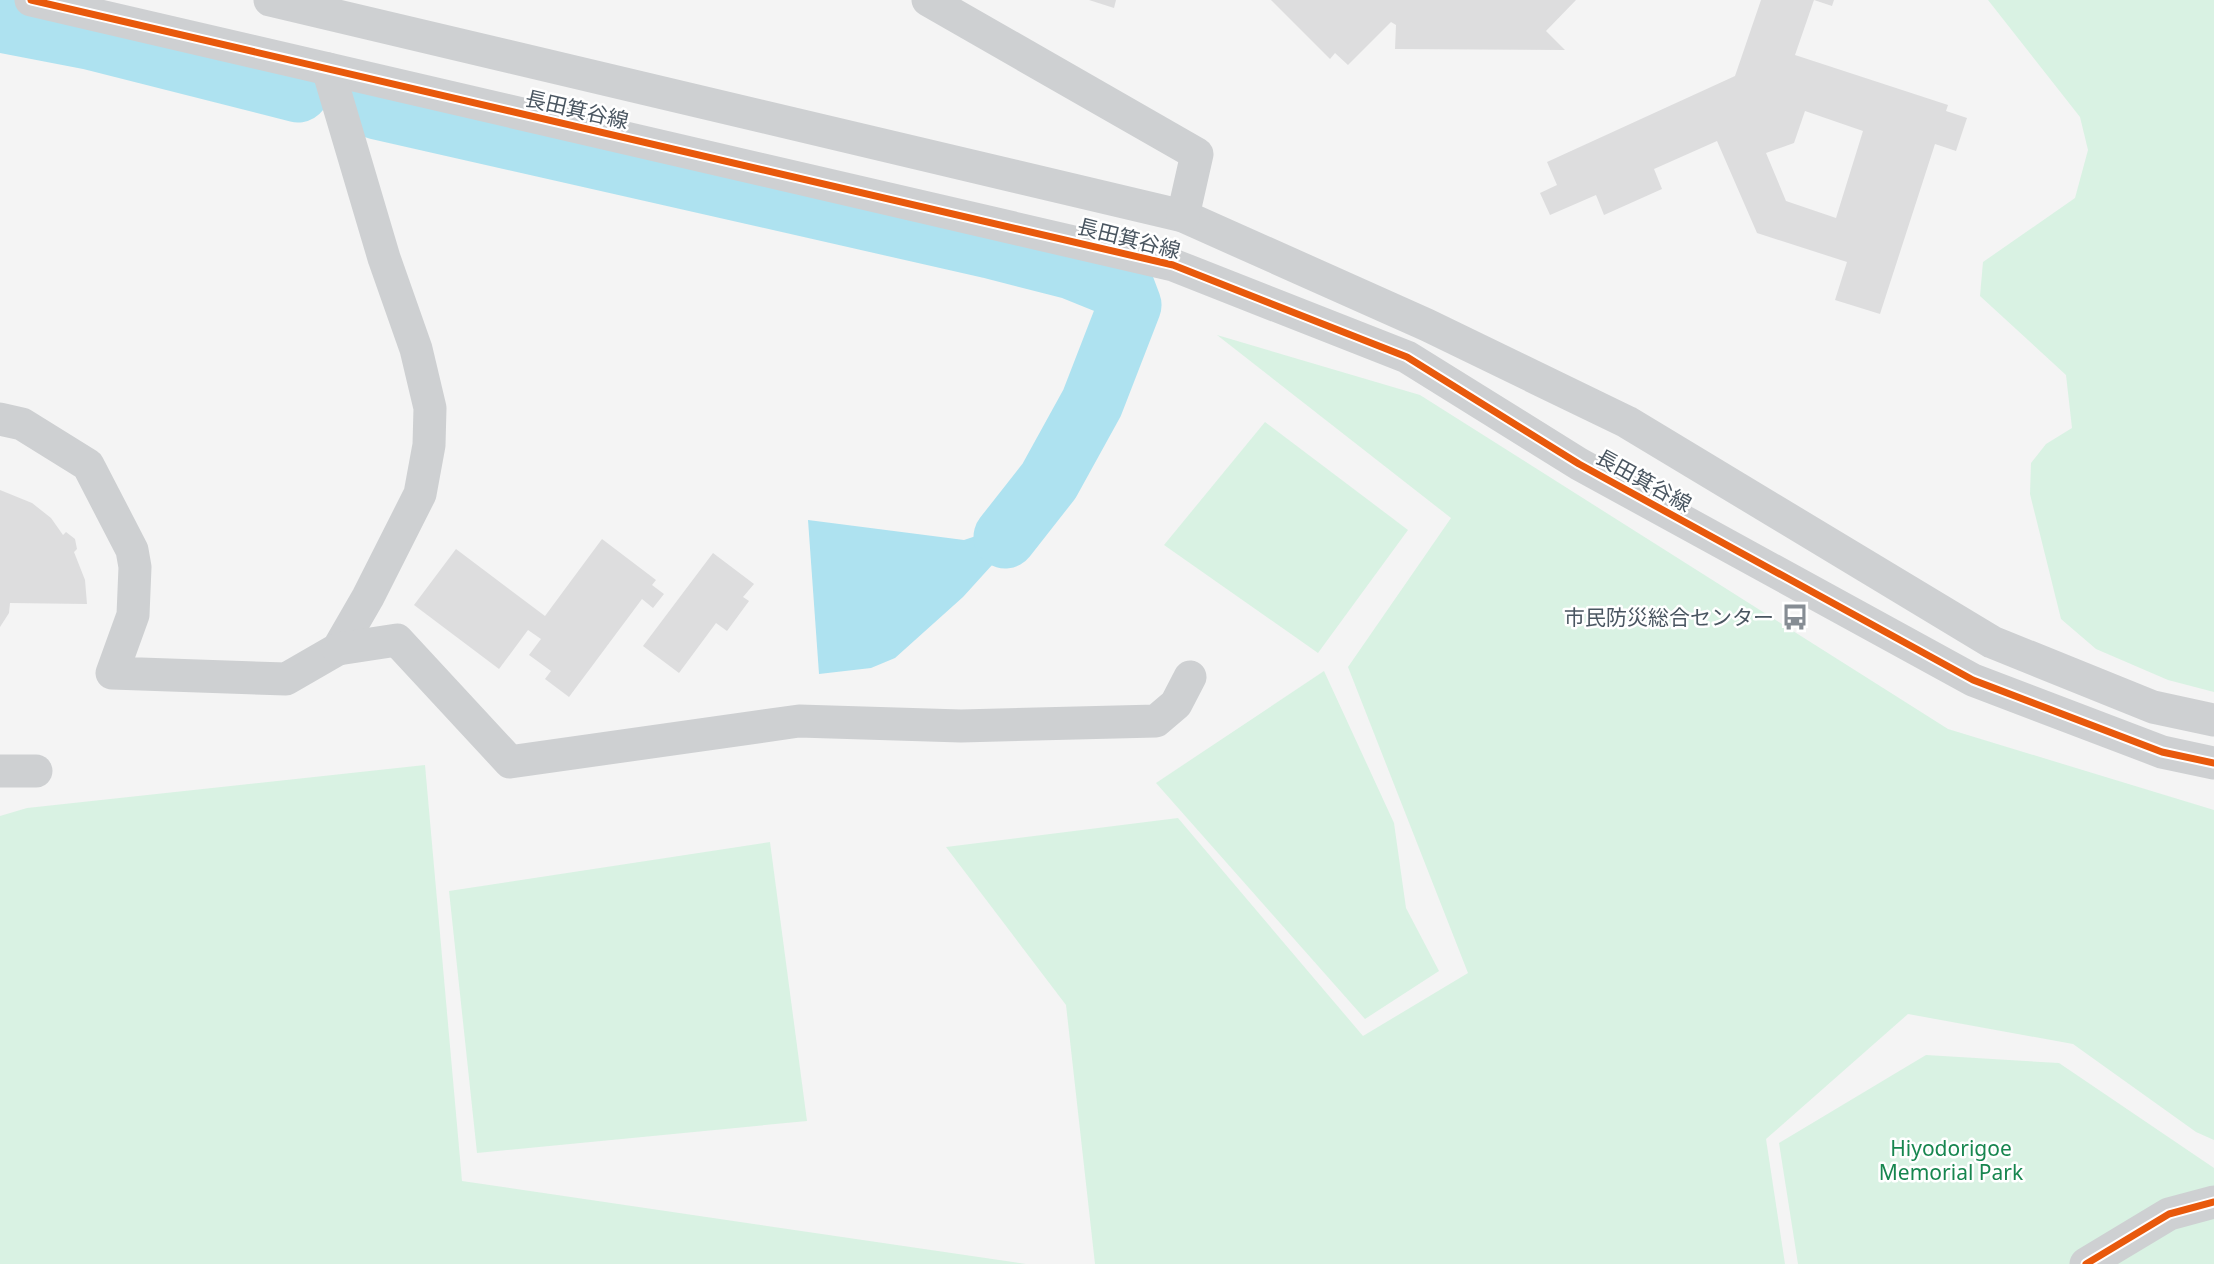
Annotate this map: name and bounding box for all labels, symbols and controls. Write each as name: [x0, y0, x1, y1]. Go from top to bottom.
street label: 長田箕谷線: [523, 84, 631, 134]
street label: 長田箕谷線: [1075, 212, 1183, 264]
street label: 長田箕谷線: [1591, 442, 1697, 518]
bus stop icon: 市民防災総合センター: [1780, 602, 1810, 632]
place label: 市民防災総合センター: [1564, 603, 1774, 631]
park label: Hiyodorigoe Memorial Park: [1879, 1134, 2024, 1186]

